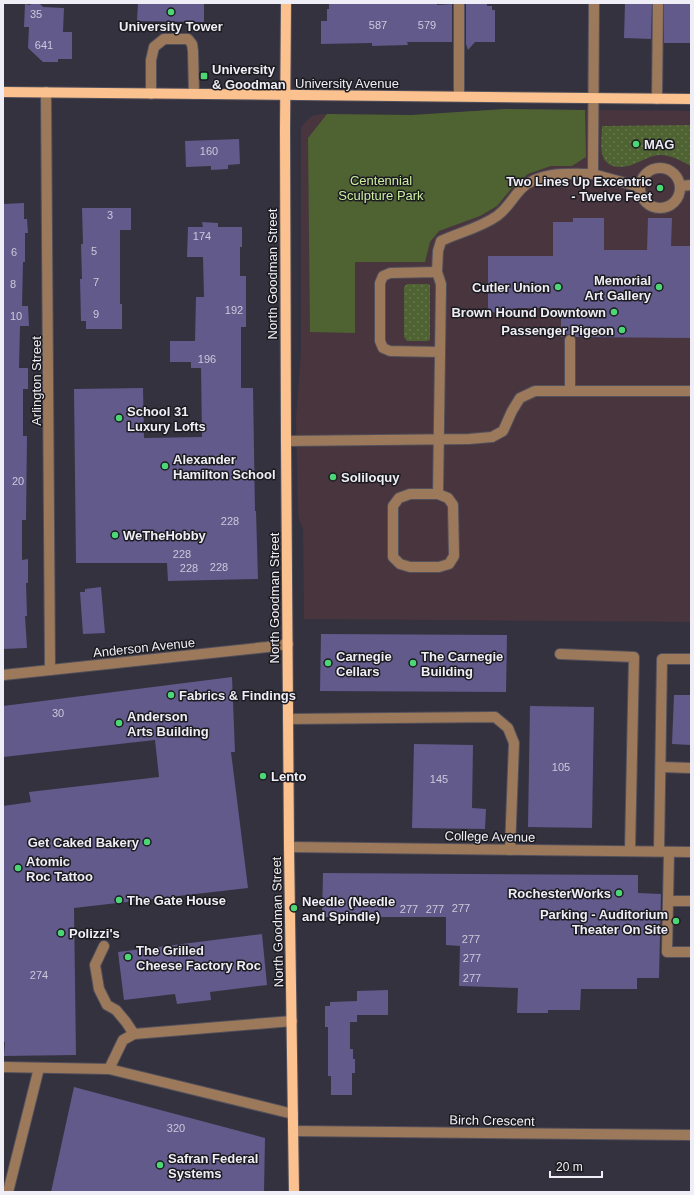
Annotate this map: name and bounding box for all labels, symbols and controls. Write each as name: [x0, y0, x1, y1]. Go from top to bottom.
marker: University Tower: [166, 7, 176, 17]
house number: 35: [30, 8, 42, 20]
place label: University Tower: [119, 19, 223, 34]
house number: 587: [369, 19, 387, 31]
house number: 579: [418, 19, 436, 31]
house number: 641: [35, 39, 53, 51]
place label: University & Goodman: [212, 62, 286, 92]
marker: University & Goodman: [199, 71, 209, 81]
street label: University Avenue: [295, 76, 399, 91]
place label: MAG: [644, 137, 674, 152]
marker: MAG: [631, 139, 641, 149]
house number: 160: [200, 145, 218, 157]
park label: Centennial Sculpture Park: [338, 173, 424, 203]
place label: Two Lines Up Excentric - Twelve Feet: [506, 174, 653, 204]
marker: Two Lines Up Excentric - Twelve Feet: [655, 183, 665, 193]
street label: North Goodman Street: [265, 208, 280, 339]
house number: 3: [107, 209, 113, 221]
house number: 174: [193, 230, 211, 242]
house number: 5: [91, 245, 97, 257]
house number: 6: [11, 246, 17, 258]
place label: Memorial Art Gallery: [585, 273, 652, 303]
house number: 7: [93, 276, 99, 288]
house number: 8: [10, 278, 16, 290]
place label: Cutler Union: [472, 280, 550, 295]
marker: Cutler Union: [553, 282, 563, 292]
marker: Memorial Art Gallery: [654, 282, 664, 292]
house number: 192: [225, 304, 243, 316]
place label: Brown Hound Downtown: [451, 305, 606, 320]
marker: Brown Hound Downtown: [609, 307, 619, 317]
house number: 9: [93, 308, 99, 320]
house number: 10: [10, 310, 22, 322]
place label: Passenger Pigeon: [501, 323, 614, 338]
marker: Passenger Pigeon: [617, 325, 627, 335]
street label: Arlington Street: [29, 336, 44, 426]
house number: 196: [198, 353, 216, 365]
place label: School 31 Luxury Lofts: [127, 404, 206, 434]
marker: School 31 Luxury Lofts: [114, 413, 124, 423]
place label: Alexander Hamilton School: [173, 452, 276, 482]
marker: Alexander Hamilton School: [160, 461, 170, 471]
place label: Soliloquy: [341, 470, 400, 485]
marker: Soliloquy: [328, 472, 338, 482]
house number: 20: [12, 475, 24, 487]
house number: 228: [221, 515, 239, 527]
place label: WeTheHobby: [123, 528, 207, 543]
marker: WeTheHobby: [110, 530, 120, 540]
street label: North Goodman Street: [267, 532, 282, 663]
house number: 228: [173, 548, 191, 560]
house number: 228: [210, 561, 228, 573]
house number: 228: [180, 562, 198, 574]
street label: Anderson Avenue: [92, 635, 196, 660]
place label: Carnegie Cellars: [336, 649, 392, 679]
place label: The Carnegie Building: [421, 649, 503, 679]
marker: Carnegie Cellars: [323, 658, 333, 668]
marker: The Carnegie Building: [408, 658, 418, 668]
place label: Fabrics & Findings: [179, 688, 296, 703]
marker: Fabrics & Findings: [166, 690, 176, 700]
house number: 30: [52, 707, 64, 719]
place label: Anderson Arts Building: [127, 709, 209, 739]
marker: Anderson Arts Building: [114, 718, 124, 728]
house number: 105: [552, 761, 570, 773]
place label: Lento: [271, 769, 306, 784]
marker: Lento: [258, 771, 268, 781]
house number: 145: [430, 773, 448, 785]
street label: College Avenue: [444, 828, 536, 845]
place label: Get Caked Bakery: [28, 835, 140, 850]
marker: Get Caked Bakery: [142, 837, 152, 847]
place label: Atomic Roc Tattoo: [26, 854, 93, 884]
street label: North Goodman Street: [269, 856, 286, 988]
marker: Atomic Roc Tattoo: [13, 863, 23, 873]
place label: RochesterWorks: [508, 886, 611, 901]
marker: RochesterWorks: [614, 888, 624, 898]
place label: The Gate House: [127, 893, 226, 908]
place label: Needle (Needle and Spindle): [302, 894, 395, 924]
marker: The Gate House: [114, 895, 124, 905]
house number: 277: [452, 902, 470, 914]
marker: Needle (Needle and Spindle): [289, 903, 299, 913]
house number: 277: [400, 903, 418, 915]
house number: 277: [426, 903, 444, 915]
place label: Parking - Auditorium Theater On Site: [540, 907, 668, 937]
marker: Parking - Auditorium Theater On Site: [671, 916, 681, 926]
place label: Polizzi's: [69, 926, 120, 941]
marker: Polizzi's: [56, 928, 66, 938]
house number: 277: [462, 933, 480, 945]
place label: The Grilled Cheese Factory Roc: [136, 943, 261, 973]
marker: The Grilled Cheese Factory Roc: [123, 952, 133, 962]
house number: 277: [463, 952, 481, 964]
house number: 274: [30, 969, 48, 981]
house number: 277: [463, 972, 481, 984]
street label: Birch Crescent: [449, 1112, 535, 1129]
house number: 320: [167, 1122, 185, 1134]
place label: Safran Federal Systems: [168, 1151, 258, 1181]
scale bar: [550, 1153, 602, 1179]
marker: Safran Federal Systems: [155, 1160, 165, 1170]
text: 20 m: [556, 1160, 583, 1174]

